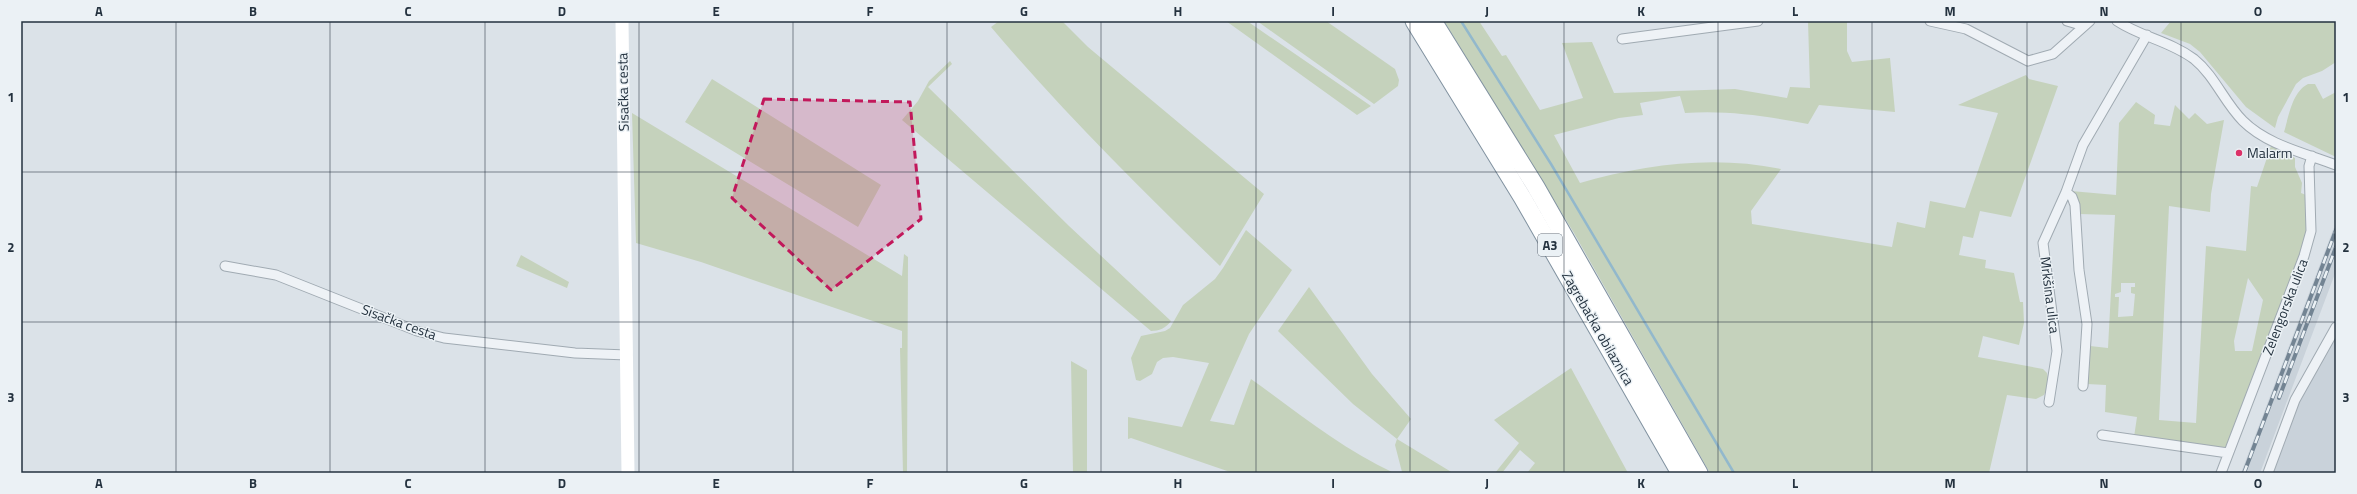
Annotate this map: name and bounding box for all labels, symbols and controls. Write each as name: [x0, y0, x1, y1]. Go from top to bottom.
text: A: [95, 1, 103, 21]
text: B: [249, 1, 257, 21]
text: C: [404, 1, 412, 21]
text: D: [558, 1, 566, 21]
text: E: [712, 1, 720, 21]
text: F: [867, 1, 874, 21]
text: G: [1020, 1, 1028, 21]
text: H: [1174, 1, 1182, 21]
text: I: [1331, 1, 1335, 21]
text: J: [1485, 1, 1489, 21]
text: K: [1637, 1, 1645, 21]
text: L: [1792, 1, 1798, 21]
text: M: [1944, 1, 1956, 21]
text: N: [2099, 1, 2109, 21]
text: O: [2254, 1, 2262, 21]
street label: Sisačka cesta: [611, 53, 634, 131]
text: 1: [7, 87, 15, 107]
text: 1: [2342, 87, 2350, 107]
place label: Malarm: [2247, 142, 2293, 163]
marker: Malarm: [2234, 148, 2244, 158]
road number: A3: [1538, 234, 1562, 256]
text: 2: [7, 237, 15, 257]
text: 2: [2342, 237, 2350, 257]
street label: Mrkšina ulica: [2035, 255, 2066, 335]
street label: Zelengorska ulica: [2256, 256, 2313, 358]
street label: Zagrebačka obilaznica: [1557, 267, 1640, 389]
street label: Sisačka cesta: [359, 298, 440, 345]
text: 3: [7, 387, 15, 407]
text: 3: [2342, 387, 2350, 407]
text: A: [95, 473, 103, 493]
text: B: [249, 473, 257, 493]
text: C: [404, 473, 412, 493]
text: D: [558, 473, 566, 493]
text: E: [712, 473, 720, 493]
text: F: [867, 473, 874, 493]
text: G: [1020, 473, 1028, 493]
text: H: [1174, 473, 1182, 493]
text: I: [1331, 473, 1335, 493]
text: J: [1485, 473, 1489, 493]
text: K: [1637, 473, 1645, 493]
text: L: [1792, 473, 1798, 493]
text: M: [1944, 473, 1956, 493]
text: N: [2099, 473, 2109, 493]
text: O: [2254, 473, 2262, 493]

